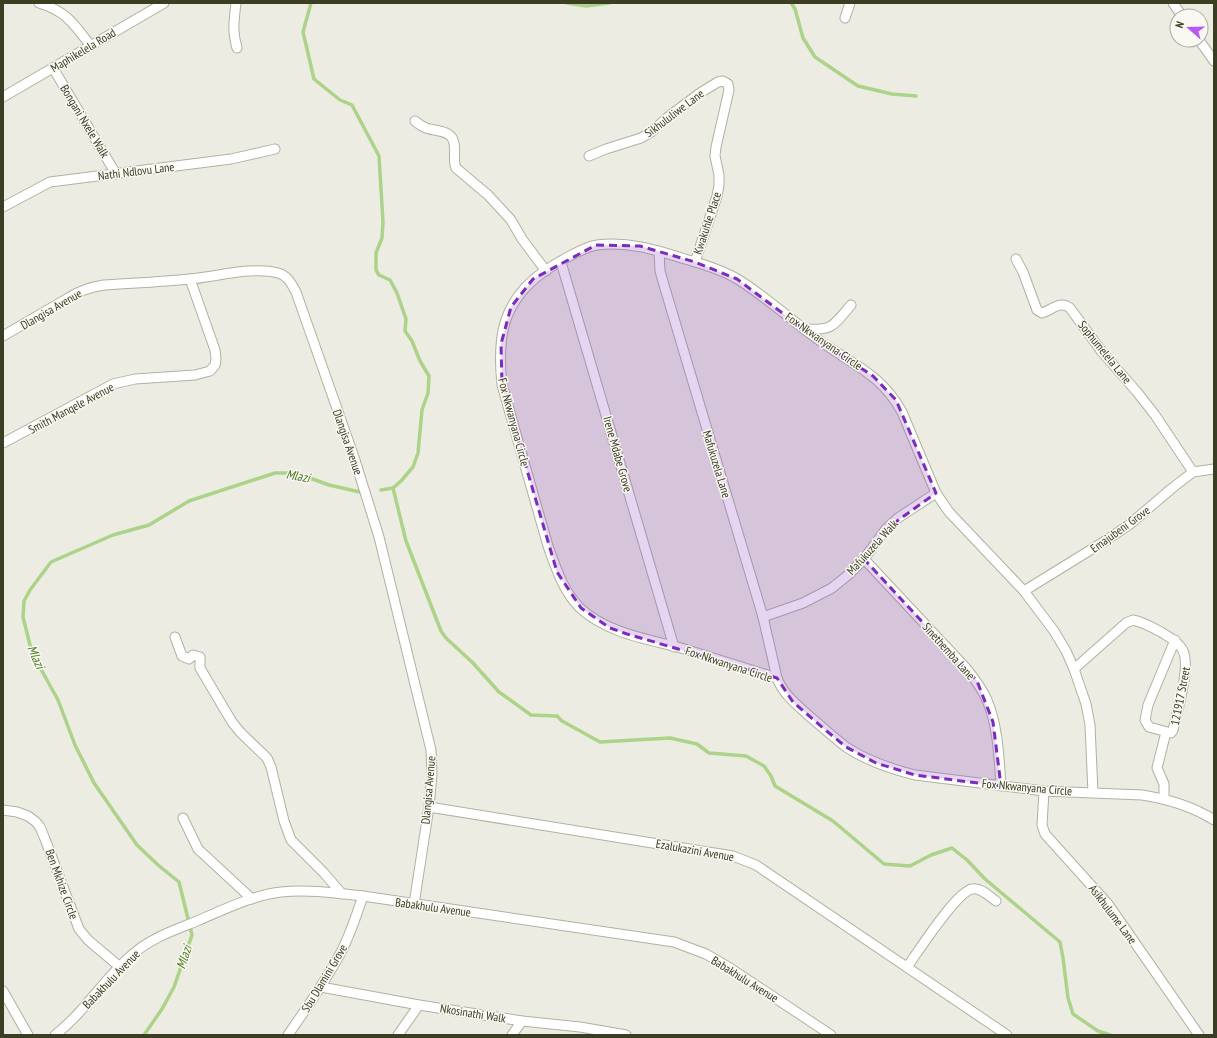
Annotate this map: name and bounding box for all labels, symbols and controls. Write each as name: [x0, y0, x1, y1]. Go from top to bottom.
north arrow: [1169, 8, 1209, 48]
text: N: [1172, 19, 1187, 30]
street label: Maphikelela Road: [48, 25, 118, 75]
street label: Bongani Nxele Walk: [57, 82, 113, 161]
street label: Sikhululiwe Lane: [641, 86, 707, 140]
street label: Nathi Ndlovu Lane: [97, 159, 175, 183]
street label: Kwakuhle Place: [690, 190, 724, 256]
street label: Dlangisa Avenue: [18, 285, 84, 333]
street label: Fox Nkwanyana Circle: [783, 309, 865, 373]
street label: Sophumelela Lane: [1075, 318, 1135, 386]
street label: Fox Nkwanyana Circle: [495, 376, 533, 468]
street label: Smith Manqele Avenue: [26, 379, 116, 437]
street label: Dlangisa Avenue: [330, 407, 366, 477]
street label: Irene Mdabe Grove: [600, 414, 636, 494]
street label: Mafukuzela Lane: [700, 428, 734, 500]
water label: Mlazi: [285, 466, 313, 487]
street label: Emajubeni Grove: [1087, 502, 1153, 556]
street label: Mafukuzela Walk: [843, 516, 901, 578]
street label: Sinethemba Lane: [919, 619, 979, 683]
water label: Mlazi: [23, 643, 50, 673]
street label: Fox Nkwanyana Circle: [684, 643, 774, 685]
street label: 121917 Street: [1167, 665, 1193, 727]
street label: Dlangisa Avenue: [418, 755, 438, 825]
street label: Fox Nkwanyana Circle: [981, 776, 1073, 798]
street label: Ezalukazini Avenue: [655, 836, 735, 864]
street label: Ben Mkhize Circle: [42, 847, 82, 921]
street label: Asikhulume Lane: [1086, 881, 1140, 947]
street label: Babakhulu Avenue: [394, 894, 472, 920]
water label: Mlazi: [172, 941, 196, 971]
street label: Sbu Dlamini Grove: [298, 941, 350, 1015]
street label: Babakhulu Avenue: [79, 946, 143, 1012]
street label: Babakhulu Avenue: [709, 952, 781, 1006]
street label: Nkosinathi Walk: [439, 1000, 507, 1026]

